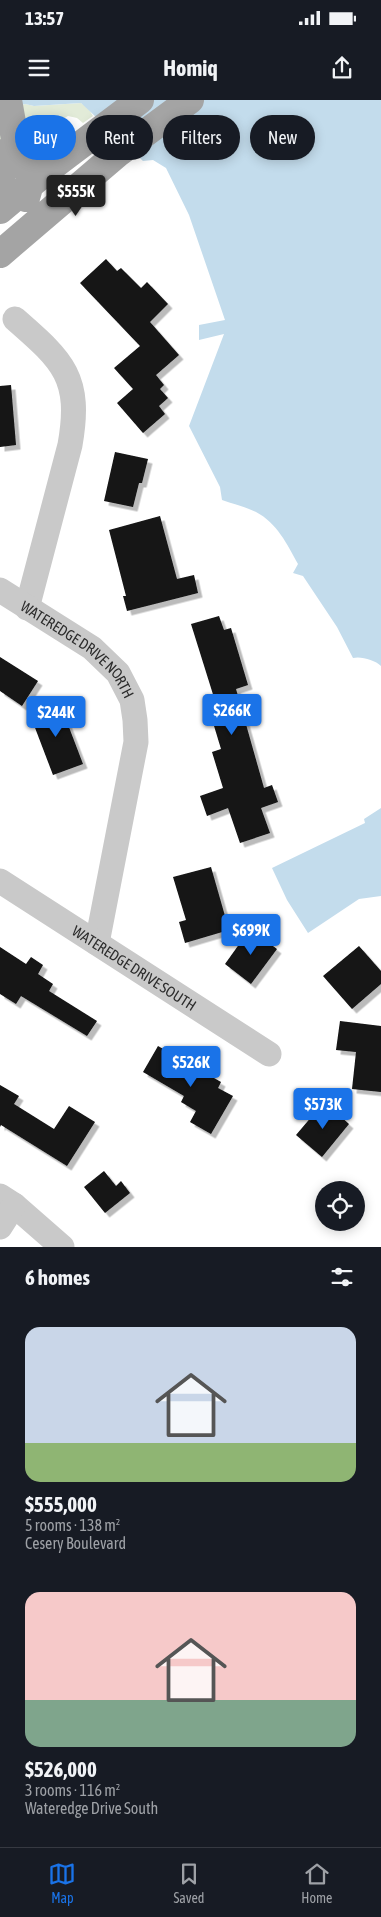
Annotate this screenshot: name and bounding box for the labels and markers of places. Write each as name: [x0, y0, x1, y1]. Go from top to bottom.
pin: $555K: [41, 174, 111, 217]
pin: $266K: [197, 694, 267, 736]
pin: $244K: [21, 696, 91, 738]
pin: $699K: [216, 914, 286, 956]
pin: $526K: [156, 1046, 226, 1088]
pin: $573K: [288, 1088, 358, 1130]

